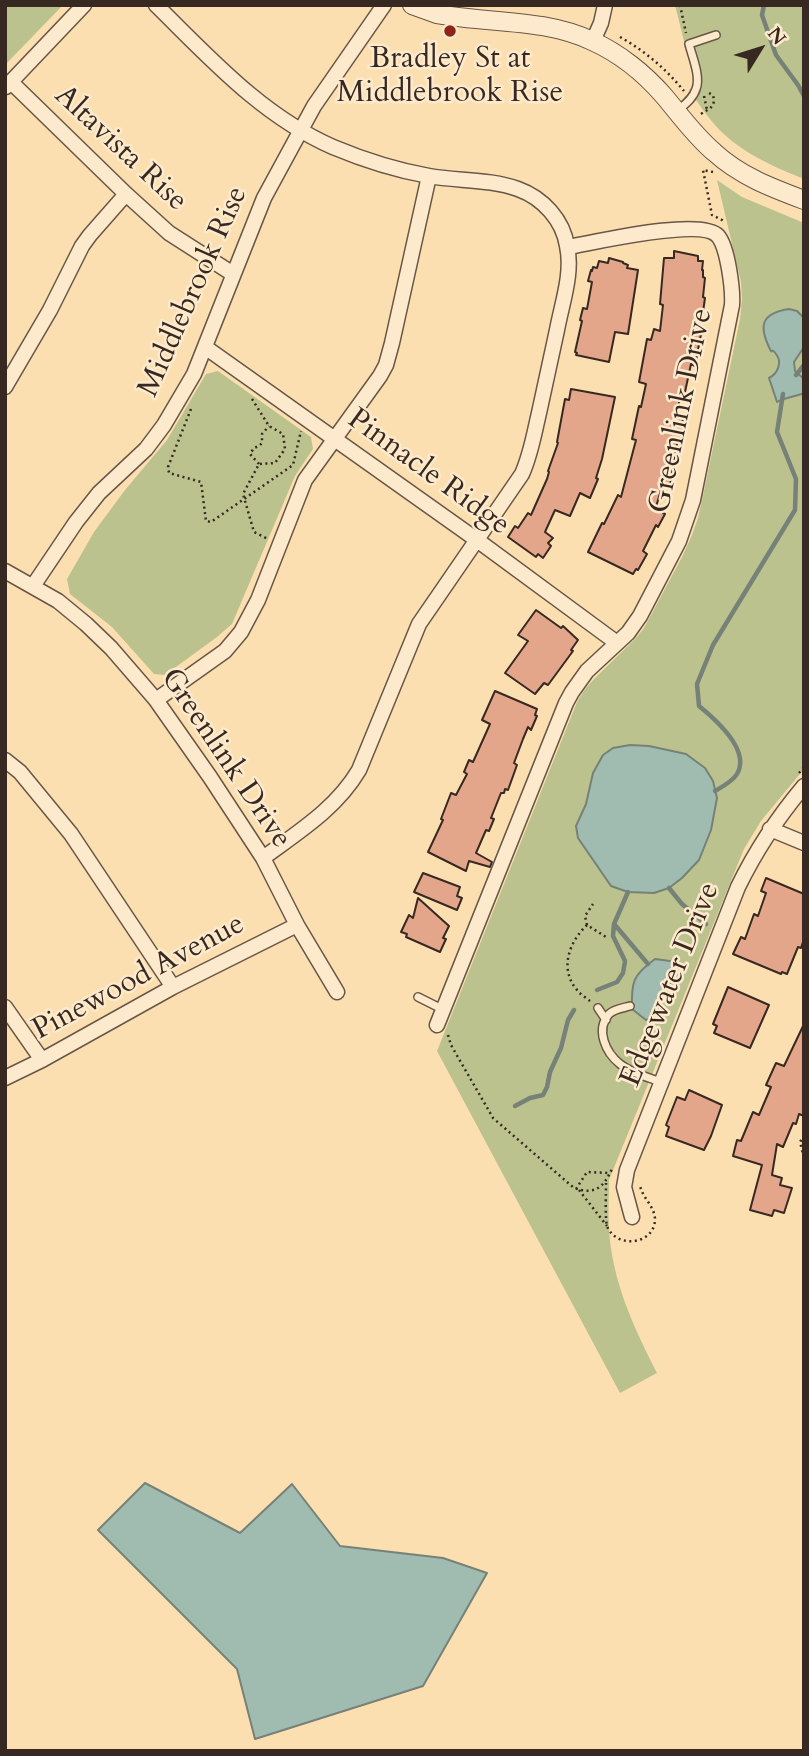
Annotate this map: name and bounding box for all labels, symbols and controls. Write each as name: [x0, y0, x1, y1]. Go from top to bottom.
north arrow: [725, 14, 795, 84]
text: N: [761, 22, 792, 51]
marker: Bradley St at Middlebrook Rise: [442, 23, 458, 39]
place label: Bradley St at Middlebrook Rise: [337, 42, 563, 112]
street label: Altavista Rise: [46, 78, 194, 220]
street label: Middlebrook Rise: [132, 181, 256, 403]
street label: Greenlink Drive: [643, 305, 721, 517]
street label: Pinnacle Ridge: [340, 402, 516, 544]
street label: Greenlink Drive: [152, 662, 298, 856]
street label: Edgewater Drive: [614, 878, 728, 1092]
street label: Pinewood Avenue: [27, 907, 251, 1049]

